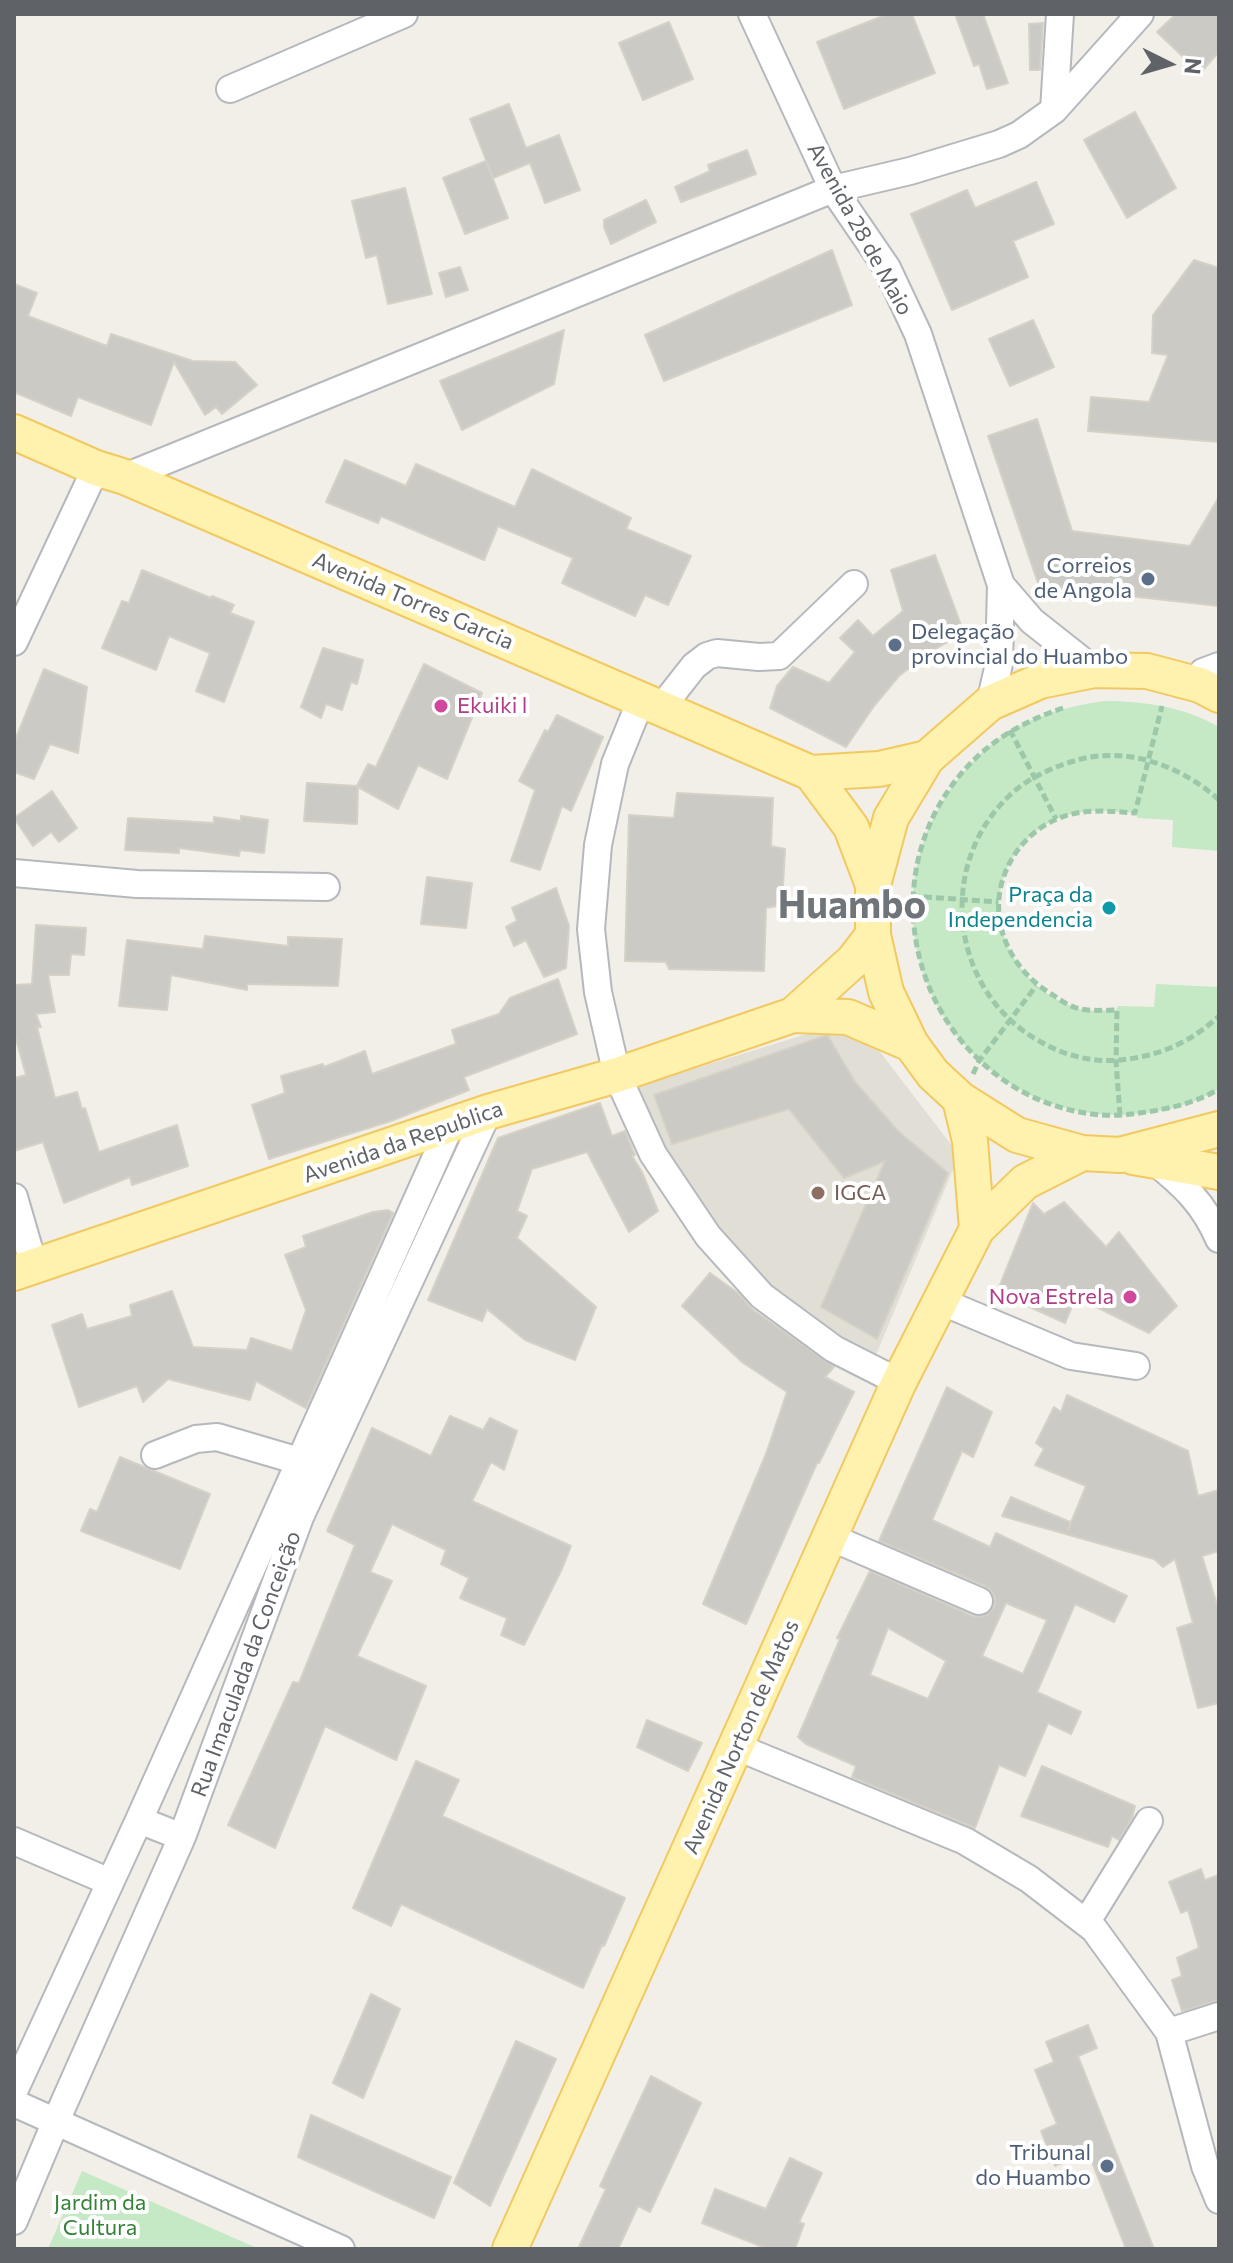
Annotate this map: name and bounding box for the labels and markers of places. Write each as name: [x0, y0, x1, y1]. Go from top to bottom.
place label: Correios de Angola: [1034, 553, 1132, 604]
marker: Correios de Angola: [1139, 570, 1157, 588]
place label: Delegação provincial do Huambo: [911, 619, 1128, 670]
marker: Delegação provincial do Huambo: [886, 636, 904, 654]
place label: Ekuiki l: [457, 693, 527, 719]
marker: Ekuiki l: [432, 697, 450, 715]
place label: Praça da Independencia: [948, 882, 1093, 934]
marker: Praça da Independencia: [1100, 899, 1118, 917]
place label: IGCA: [834, 1180, 887, 1206]
marker: IGCA: [809, 1184, 827, 1202]
place label: Nova Estrela: [989, 1284, 1114, 1310]
marker: Nova Estrela: [1121, 1288, 1139, 1306]
place label: Tribunal do Huambo: [975, 2140, 1091, 2192]
marker: Tribunal do Huambo: [1098, 2157, 1116, 2175]

